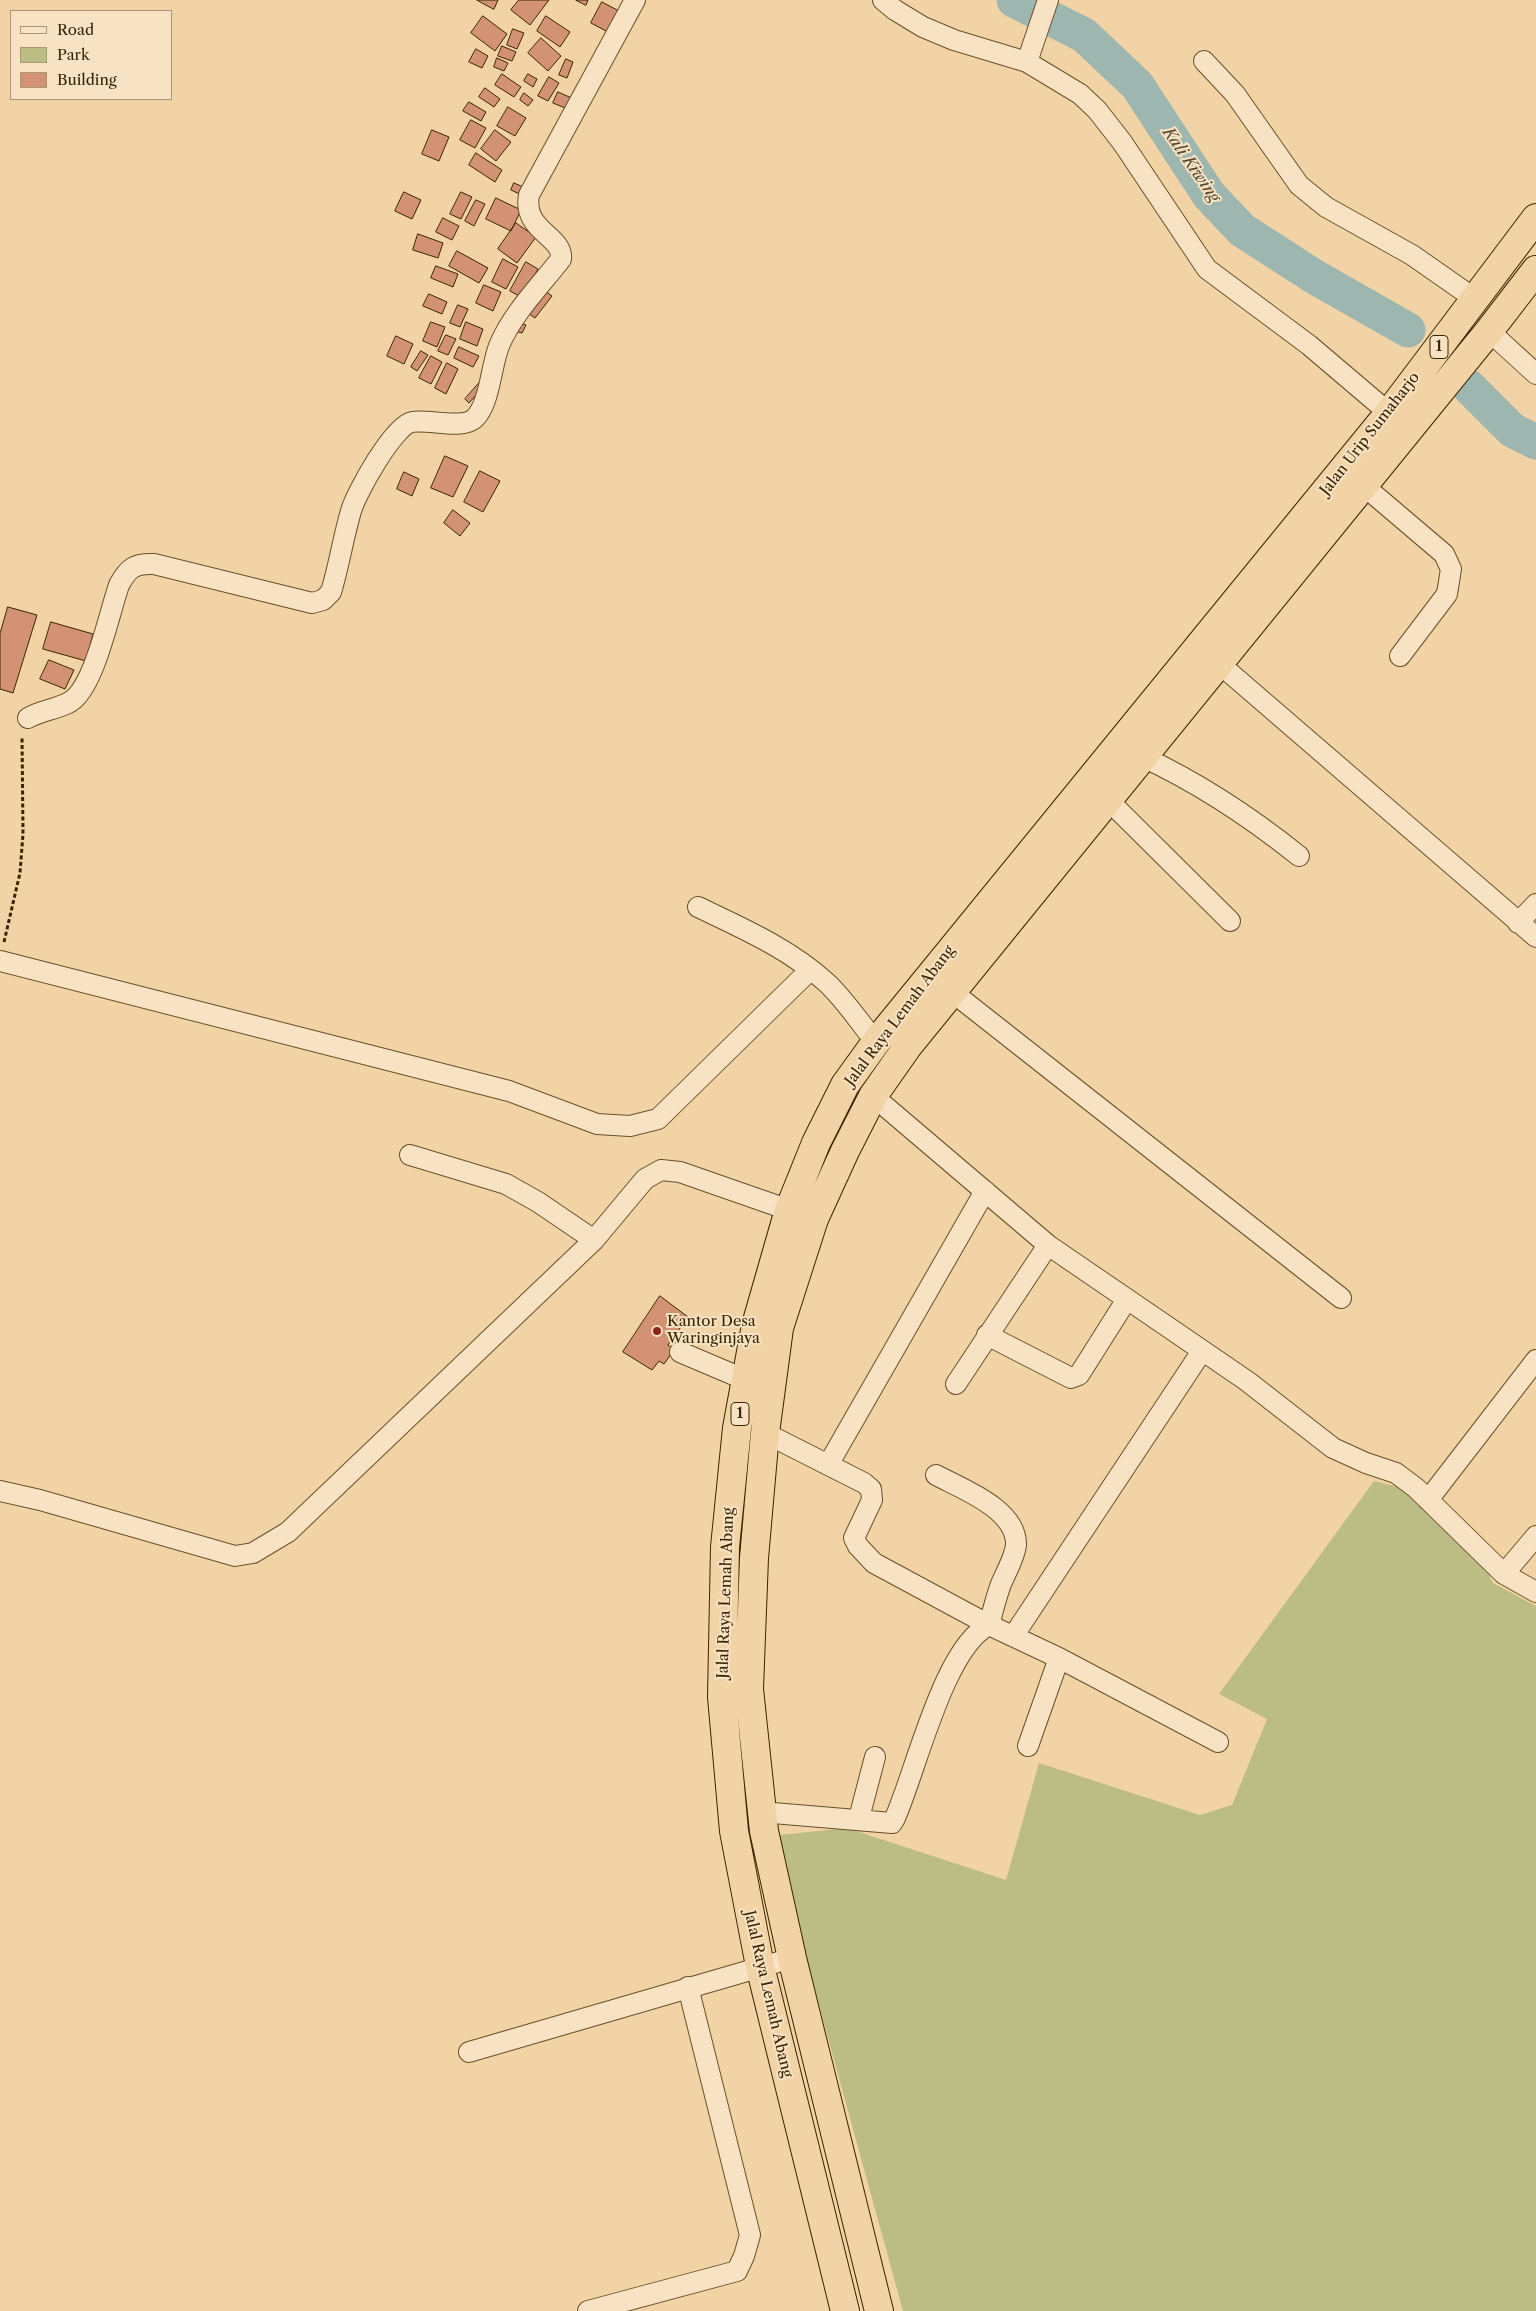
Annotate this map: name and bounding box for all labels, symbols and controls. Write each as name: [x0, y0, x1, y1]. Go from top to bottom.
legend: [10, 10, 172, 100]
text: Road: [57, 20, 94, 39]
text: Park: [57, 45, 90, 64]
text: Building: [57, 70, 117, 89]
water label: Kali Kiwing: [1158, 124, 1224, 206]
road number: 1: [1430, 336, 1448, 358]
street label: Jalan Urip Sumaharjo: [1316, 369, 1424, 499]
street label: Jalal Raya Lemah Abang: [841, 942, 959, 1090]
place label: Kantor Desa Waringinjaya: [667, 1313, 760, 1348]
marker: Kantor Desa Waringinjaya: [651, 1325, 663, 1337]
road number: 1: [731, 1402, 749, 1426]
street label: Jalal Raya Lemah Abang: [714, 1507, 738, 1679]
street label: Jalal Raya Lemah Abang: [740, 1909, 796, 2079]

